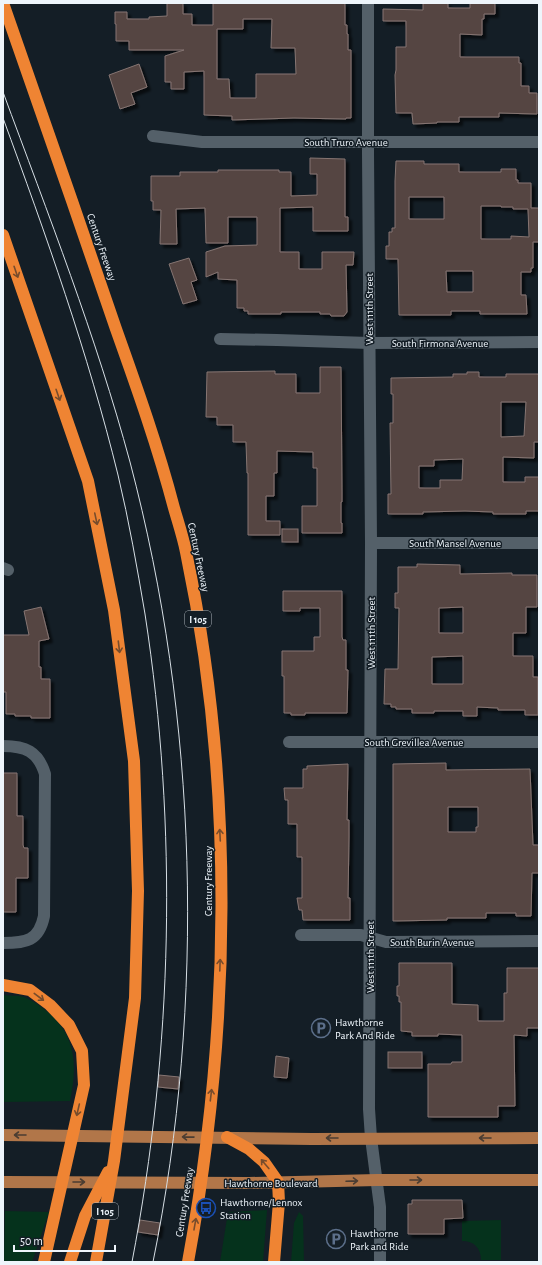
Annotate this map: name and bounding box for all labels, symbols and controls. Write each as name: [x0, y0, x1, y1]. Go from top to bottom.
street label: South Truro Avenue: [304, 137, 388, 148]
street label: Century Freeway: [85, 212, 118, 283]
one-way arrow: [12, 265, 20, 277]
street label: West 111th Street: [364, 272, 375, 345]
street label: South Firmona Avenue: [392, 338, 488, 349]
one-way arrow: [55, 388, 62, 401]
one-way arrow: [92, 512, 100, 525]
street label: Century Freeway: [186, 522, 211, 593]
street label: South Mansel Avenue: [409, 538, 501, 549]
street label: West 111th Street: [366, 596, 377, 669]
road number: I 105: [185, 611, 211, 627]
one-way arrow: [115, 640, 123, 653]
street label: South Grevillea Avenue: [365, 737, 463, 748]
one-way arrow: [217, 829, 224, 842]
street label: Century Freeway: [203, 846, 214, 916]
street label: West 111th Street: [365, 920, 376, 993]
street label: South Burin Avenue: [390, 937, 474, 948]
one-way arrow: [216, 959, 224, 972]
one-way arrow: [34, 992, 45, 1001]
parking icon: Hawthorne Park And Ride: [310, 1017, 332, 1039]
place label: Hawthorne Park And Ride: [335, 1017, 395, 1041]
one-way arrow: [208, 1089, 215, 1102]
one-way arrow: [74, 1103, 82, 1116]
one-way arrow: [14, 1131, 27, 1139]
one-way arrow: [182, 1133, 195, 1141]
one-way arrow: [479, 1134, 492, 1142]
one-way arrow: [326, 1135, 339, 1142]
one-way arrow: [260, 1159, 269, 1170]
street label: Century Freeway: [174, 1166, 195, 1238]
one-way arrow: [409, 1176, 422, 1184]
one-way arrow: [72, 1178, 85, 1186]
street label: Hawthorne Boulevard: [224, 1178, 318, 1189]
one-way arrow: [345, 1178, 358, 1185]
bus stop icon: Hawthorne/Lennox Station: [195, 1197, 217, 1219]
place label: Hawthorne/Lennox Station: [220, 1197, 303, 1221]
road number: I 105: [92, 1203, 118, 1219]
one-way arrow: [191, 1218, 199, 1231]
scale bar: [14, 1227, 115, 1253]
parking icon: Hawthorne Park and Ride: [325, 1228, 347, 1250]
place label: Hawthorne Park and Ride: [350, 1228, 409, 1252]
text: 50 m: [20, 1235, 43, 1247]

